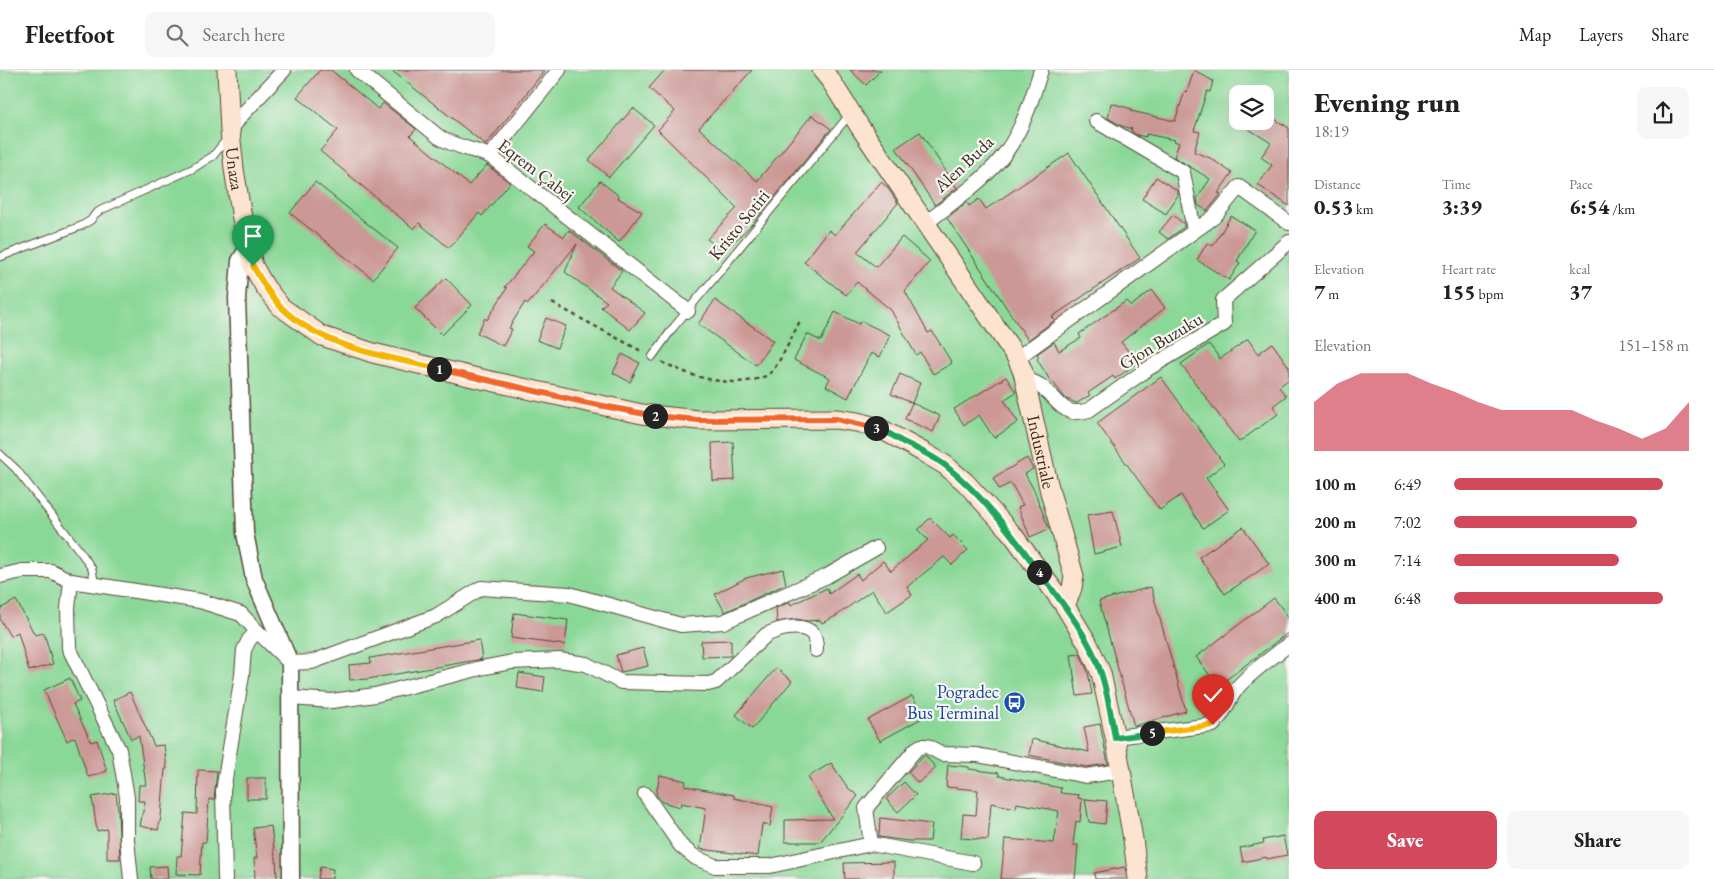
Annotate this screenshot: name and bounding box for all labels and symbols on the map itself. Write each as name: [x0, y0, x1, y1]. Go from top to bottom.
street label: Alen Buda: [928, 130, 999, 198]
street label: Eqrem Çabej: [493, 133, 579, 206]
street label: Unaza: [221, 146, 249, 193]
street label: Kristo Sotiri: [703, 184, 774, 265]
pin: [232, 215, 274, 266]
street label: Gjon Buzuku: [1115, 306, 1207, 374]
pin: 1: [426, 356, 452, 382]
pin: 2: [642, 404, 668, 428]
street label: Industriale: [1022, 413, 1061, 491]
pin: 3: [864, 416, 888, 440]
pin: 4: [1026, 560, 1052, 584]
pin: [1192, 674, 1234, 725]
place label: Pogradec Bus Terminal: [907, 680, 999, 724]
bus stop icon: Pogradec Bus Terminal: [1003, 690, 1027, 714]
pin: 5: [1140, 720, 1164, 746]

